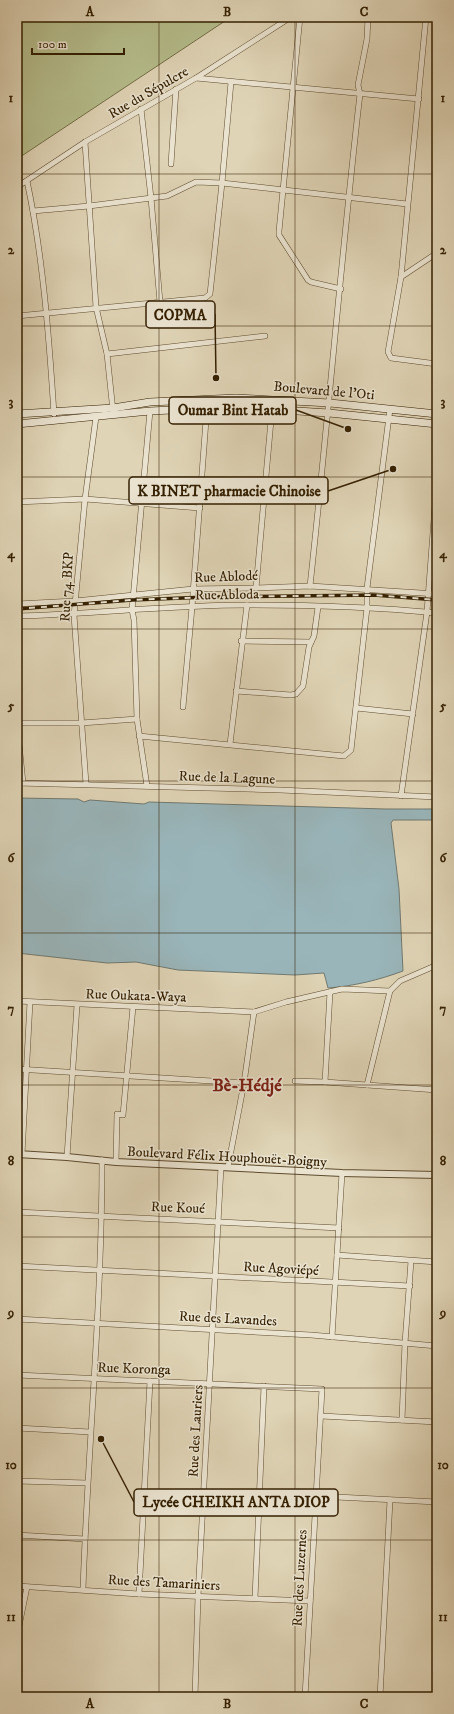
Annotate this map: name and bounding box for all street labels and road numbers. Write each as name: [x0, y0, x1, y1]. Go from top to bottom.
street label: Rue du Sépulcre: [105, 63, 192, 123]
street label: Boulevard de l'Oti: [273, 378, 376, 404]
street label: Rue 74 BKP: [56, 552, 78, 622]
street label: Rue Ablodé: [194, 567, 259, 587]
street label: Rue Abloda: [195, 585, 259, 605]
street label: Rue de la Lagune: [178, 767, 276, 789]
street label: Rue Oukata-Waya: [85, 985, 187, 1007]
street label: Boulevard Félix Houphouët-Boigny: [127, 1143, 328, 1171]
street label: Rue Koué: [151, 1198, 205, 1218]
street label: Rue Agoviépé: [243, 1258, 319, 1280]
street label: Rue des Lavandes: [178, 1307, 278, 1331]
street label: Rue Koronga: [97, 1359, 171, 1379]
street label: Rue des Lauriers: [185, 1384, 207, 1478]
street label: Rue des Luzernes: [288, 1529, 312, 1627]
street label: Rue des Tamariniers: [107, 1571, 221, 1595]

